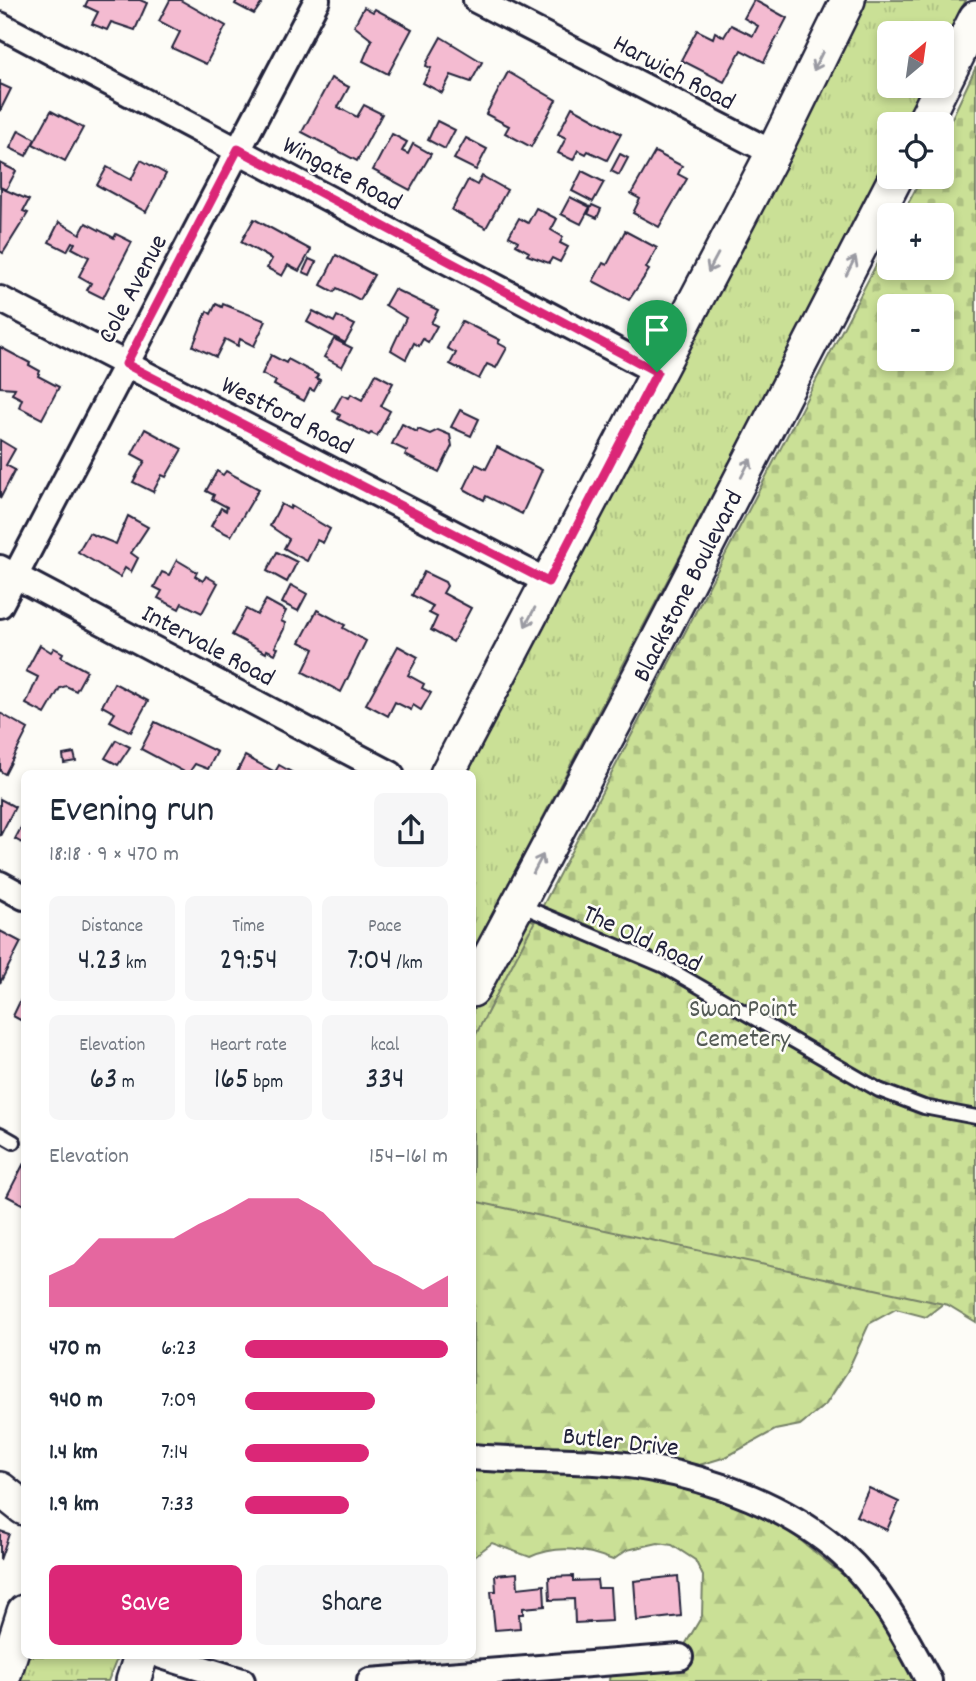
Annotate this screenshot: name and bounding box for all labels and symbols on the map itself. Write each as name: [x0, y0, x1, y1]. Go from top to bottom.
north arrow: [877, 21, 954, 98]
street label: Harwich Road: [606, 26, 741, 122]
one-way arrow: [811, 50, 825, 71]
street label: Wingate Road: [275, 128, 408, 222]
street label: Cole Avenue: [90, 228, 178, 351]
one-way arrow: [706, 252, 720, 273]
one-way arrow: [844, 256, 858, 277]
pin: [627, 300, 687, 372]
street label: Westford Road: [214, 368, 359, 466]
one-way arrow: [740, 458, 754, 479]
street label: Blackstone Boulevard: [625, 484, 754, 689]
street label: Intervale Road: [134, 596, 280, 698]
one-way arrow: [523, 607, 537, 627]
one-way arrow: [531, 855, 545, 875]
street label: The Old Road: [576, 896, 707, 984]
park label: Swan Point Cemetery: [689, 992, 797, 1059]
street label: Butler Drive: [561, 1419, 680, 1468]

